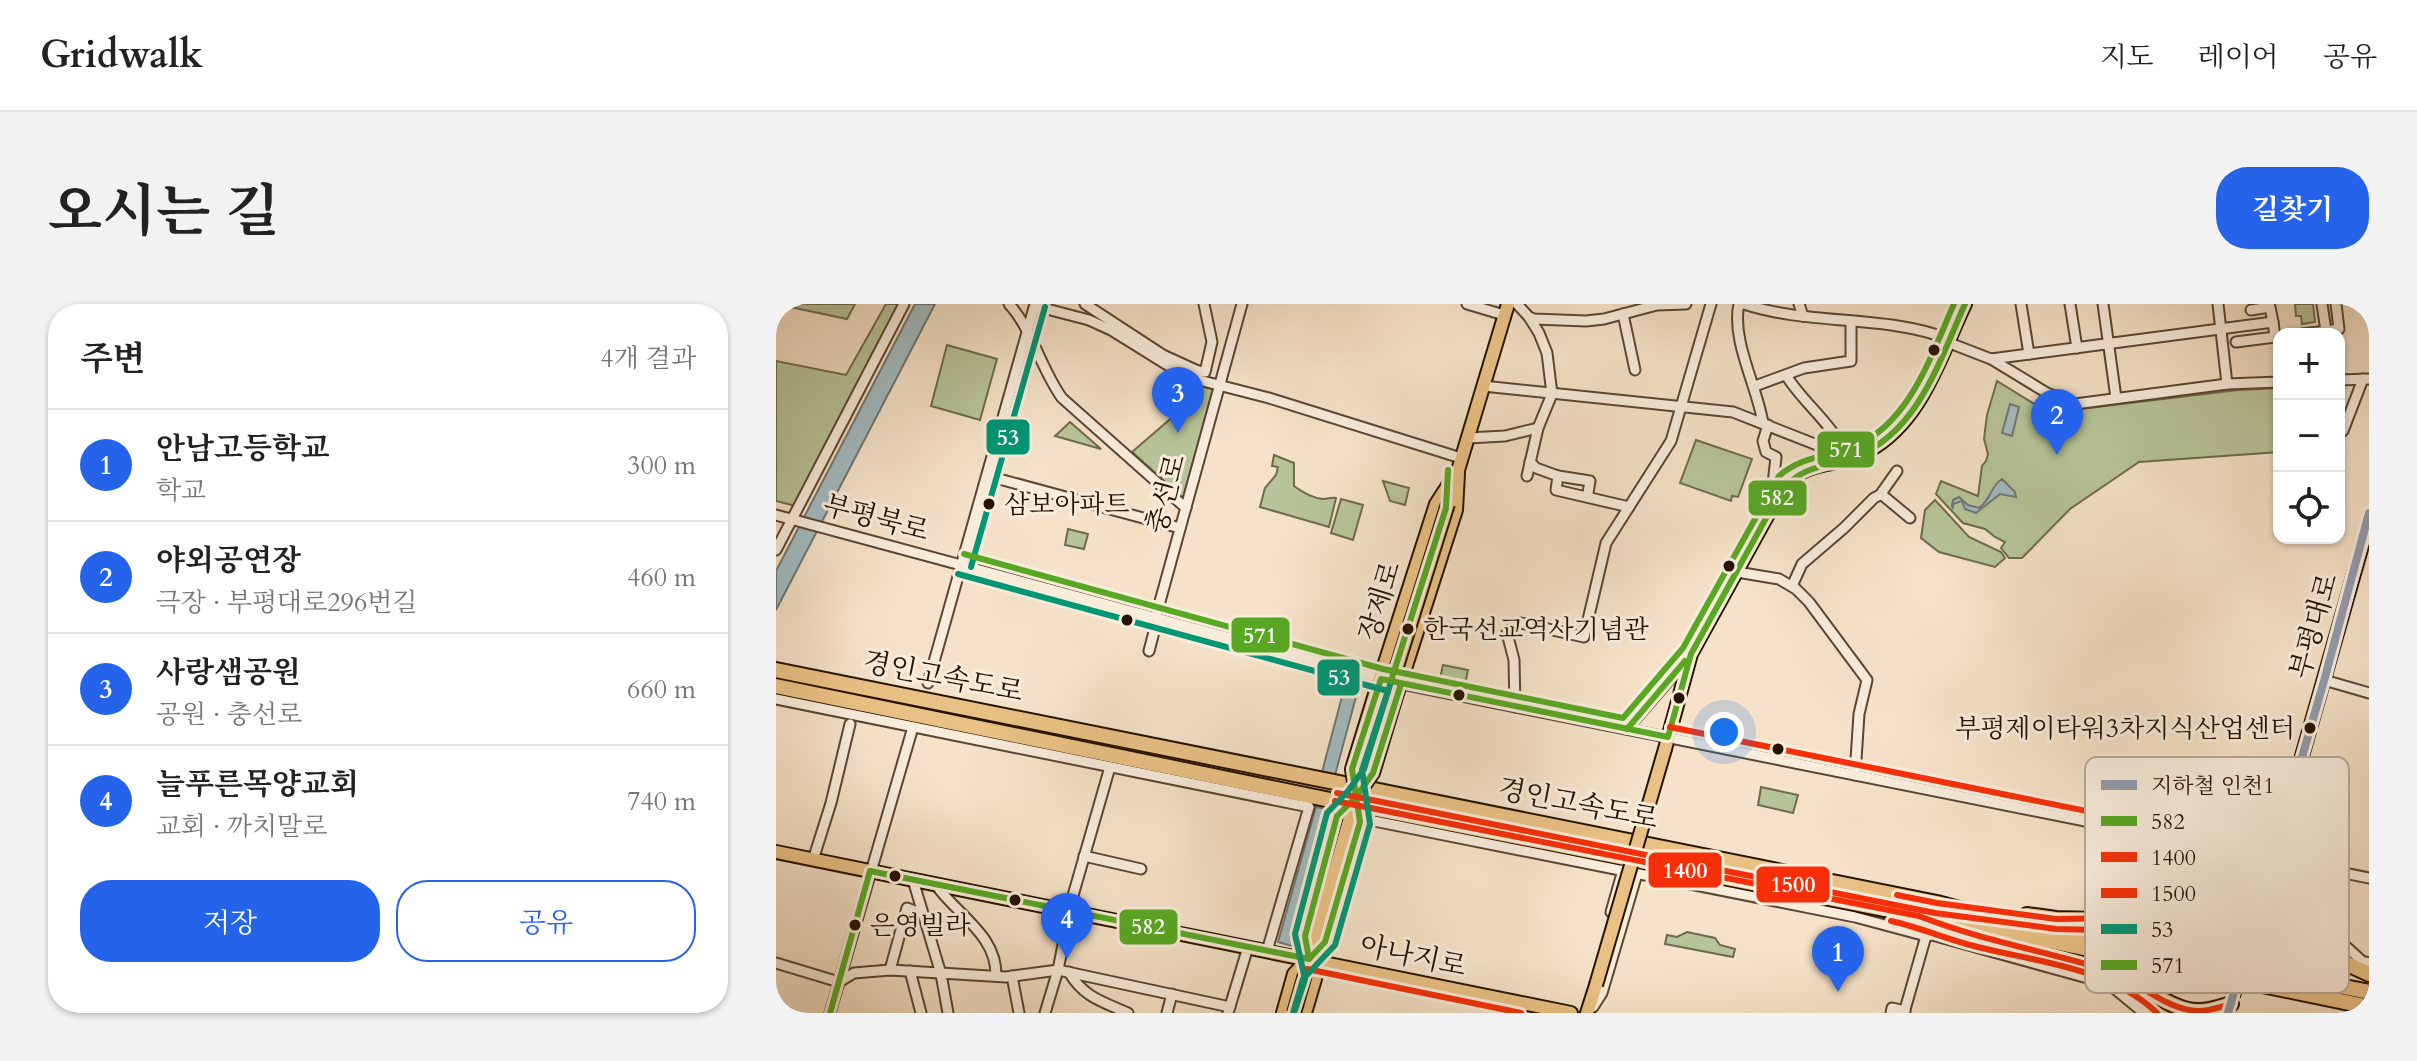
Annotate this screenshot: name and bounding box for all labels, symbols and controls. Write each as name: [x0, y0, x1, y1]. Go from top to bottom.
text: Gridwalk: [40, 29, 203, 81]
text: 지도: [2100, 38, 2154, 76]
text: 레이어: [2198, 38, 2279, 76]
text: 공유: [2323, 38, 2377, 76]
button: 길찾기: [2216, 167, 2369, 249]
text: 오시는 길: [48, 175, 279, 250]
map controls: [2273, 328, 2345, 544]
button: +: [2273, 328, 2345, 400]
text: 주변: [80, 336, 146, 382]
text: 4개 결과: [600, 341, 696, 376]
unlabelled marker: [1926, 342, 1942, 358]
pin: 3: [1152, 367, 1204, 433]
pin: 2: [2031, 389, 2083, 455]
button: −: [2273, 400, 2345, 472]
line badge: 53: [985, 418, 1031, 456]
text: 53: [997, 423, 1019, 453]
text: 안남고등학교: [156, 428, 330, 469]
line badge: 571: [1816, 430, 1876, 469]
text: 571: [1829, 435, 1863, 465]
text: 1: [99, 448, 113, 483]
text: 300 m: [627, 448, 696, 483]
street label: 충선로: [1137, 450, 1195, 538]
button: locate: [2273, 472, 2345, 544]
text: 학교: [156, 473, 206, 508]
line badge: 582: [1747, 479, 1808, 517]
text: 582: [1760, 483, 1794, 513]
street label: 부평북로: [819, 486, 933, 550]
place label: 삼보아파트: [1004, 487, 1130, 522]
marker: 삼보아파트: [981, 496, 997, 512]
text: 야외공연장: [156, 540, 301, 581]
street label: 장제로: [1350, 557, 1410, 645]
unlabelled marker: [1721, 558, 1737, 574]
text: 2: [99, 560, 113, 595]
text: 460 m: [627, 560, 696, 595]
street label: 부평대로: [2281, 569, 2347, 683]
text: 극장 · 부평대로296번길: [156, 585, 417, 620]
unlabelled marker: [1119, 612, 1135, 628]
place label: 한국선교역사기념관: [1423, 612, 1649, 647]
line badge: 571: [1230, 616, 1291, 654]
text: 571: [1243, 621, 1277, 651]
marker: 한국선교역사기념관: [1400, 621, 1416, 637]
street label: 경인고속도로: [860, 643, 1026, 711]
text: 사랑샘공원: [156, 652, 301, 693]
line badge: 53: [1316, 658, 1361, 697]
text: 53: [1328, 663, 1350, 693]
text: 3: [99, 672, 113, 707]
text: 660 m: [627, 672, 696, 707]
unlabelled marker: [1451, 687, 1467, 703]
unlabelled marker: [1671, 690, 1687, 706]
text: 공원 · 충선로: [156, 697, 302, 732]
place label: 부평제이타워3차지식산업센터: [1955, 711, 2295, 746]
your location: [1704, 712, 1744, 752]
marker: 부평제이타워3차지식산업센터: [2302, 720, 2318, 736]
unlabelled marker: [1770, 741, 1786, 757]
legend: [2085, 757, 2349, 993]
text: 늘푸른목양교회: [156, 764, 359, 805]
street label: 경인고속도로: [1495, 770, 1661, 838]
text: 지하철 인천1: [2151, 771, 2274, 801]
text: 4: [99, 784, 113, 819]
text: 740 m: [627, 784, 696, 819]
text: 582: [2151, 807, 2185, 837]
text: 교회 · 까치말로: [156, 809, 327, 844]
text: 1400: [2151, 843, 2196, 873]
line badge: 1400: [1647, 851, 1723, 889]
text: 1400: [1662, 856, 1708, 886]
line badge: 1500: [1755, 865, 1831, 904]
unlabelled marker: [887, 868, 903, 884]
text: 1500: [1770, 870, 1816, 900]
text: 1500: [2151, 879, 2196, 909]
button: 저장: [80, 880, 380, 962]
button: 공유: [396, 880, 696, 962]
unlabelled marker: [1007, 892, 1023, 908]
pin: 4: [1041, 893, 1093, 959]
place label: 은영빌라: [870, 908, 971, 943]
line badge: 582: [1118, 908, 1179, 946]
text: 582: [1131, 912, 1165, 942]
text: 53: [2151, 915, 2174, 945]
marker: 은영빌라: [847, 917, 863, 933]
street label: 아나지로: [1356, 926, 1470, 986]
pin: 1: [1812, 926, 1864, 992]
text: 571: [2151, 951, 2185, 981]

